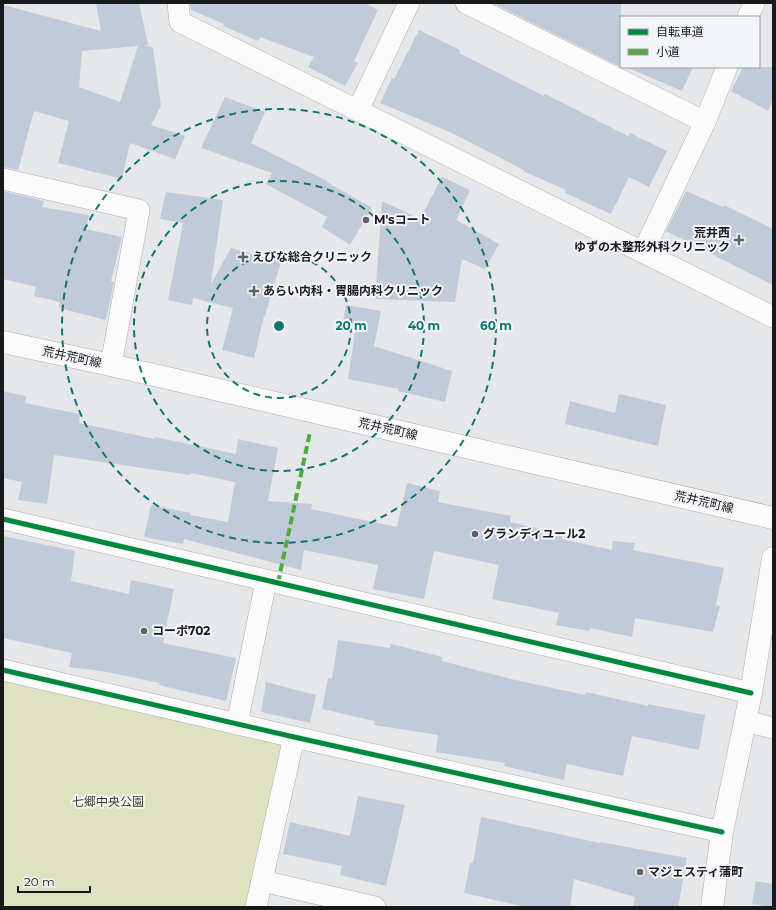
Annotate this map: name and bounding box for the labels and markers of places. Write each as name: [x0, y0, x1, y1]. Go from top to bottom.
place label: M'sコート: [374, 212, 431, 227]
marker: M'sコート: [361, 215, 371, 225]
place label: 荒井西 ゆずの木整形外科クリニック: [574, 225, 730, 254]
marker: 荒井西 ゆずの木整形外科クリニック: [733, 234, 745, 246]
place label: えびな総合クリニック: [252, 249, 372, 264]
marker: えびな総合クリニック: [237, 251, 249, 263]
place label: あらい内科・胃腸内科クリニック: [263, 283, 443, 298]
marker: あらい内科・胃腸内科クリニック: [248, 285, 260, 297]
centre of rings: [272, 319, 286, 333]
place label: グランディユール2: [483, 526, 585, 541]
marker: グランディユール2: [470, 529, 480, 539]
place label: コーポ702: [152, 623, 210, 638]
marker: コーポ702: [139, 626, 149, 636]
place label: マジェスティ蒲町: [648, 864, 743, 879]
marker: マジェスティ蒲町: [635, 867, 645, 877]

